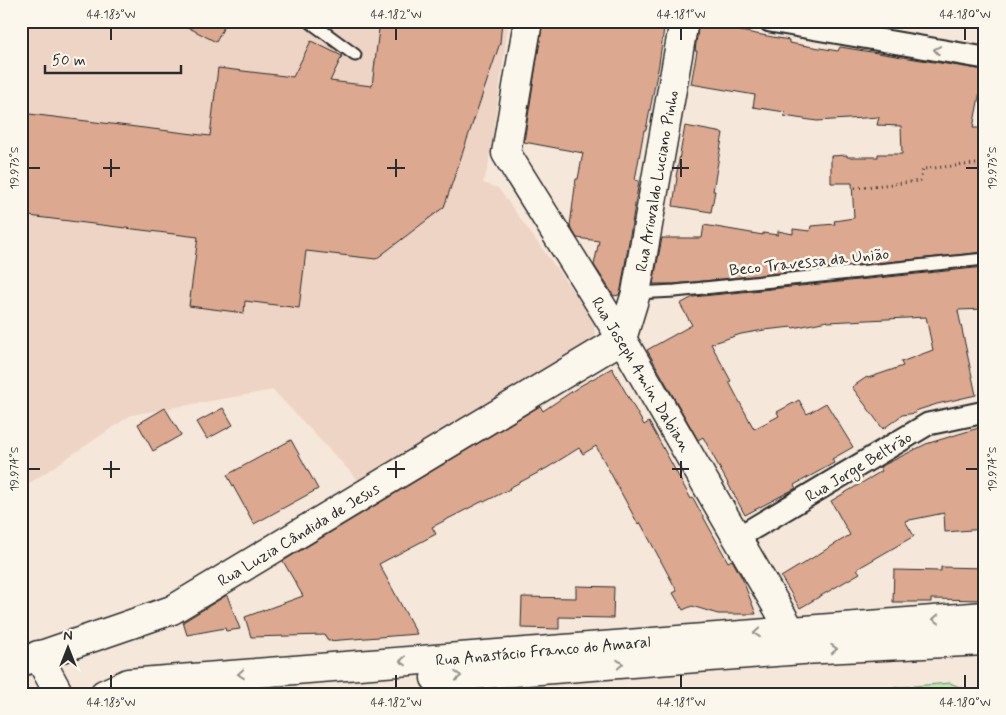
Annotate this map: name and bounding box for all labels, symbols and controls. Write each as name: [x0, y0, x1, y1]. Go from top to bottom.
text: 44.183°W: [87, 7, 136, 23]
text: 44.182°W: [370, 7, 422, 23]
text: 44.181°W: [657, 7, 705, 23]
text: 44.180°W: [939, 7, 991, 23]
scale bar: [45, 42, 181, 74]
one-way arrow: [932, 45, 941, 55]
text: 50 m: [52, 51, 86, 71]
street label: Rua Ariovaldo Luciano Pinho: [631, 89, 684, 274]
text: 19.973°S: [7, 146, 23, 189]
text: 19.973°S: [985, 146, 1001, 189]
street label: Beco Travessa da União: [728, 244, 890, 281]
street label: Rua Joseph Amin Dabian: [586, 293, 696, 457]
street label: Rua Jorge Beltrão: [802, 427, 917, 508]
text: 19.974°S: [7, 446, 23, 492]
text: 19.974°S: [985, 446, 1001, 492]
street label: Rua Luzia Cândida de Jesus: [214, 479, 384, 592]
one-way arrow: [932, 614, 940, 625]
north arrow: [42, 622, 92, 672]
text: N: [63, 627, 73, 645]
one-way arrow: [752, 627, 760, 638]
street label: Rua Anastácio Franco do Amaral: [435, 632, 652, 671]
one-way arrow: [830, 643, 838, 654]
one-way arrow: [398, 655, 406, 666]
one-way arrow: [616, 658, 624, 669]
one-way arrow: [236, 668, 244, 679]
one-way arrow: [454, 671, 462, 682]
text: 44.183°W: [87, 695, 136, 711]
text: 44.182°W: [370, 695, 422, 711]
text: 44.181°W: [657, 695, 705, 711]
text: 44.180°W: [939, 695, 991, 711]

